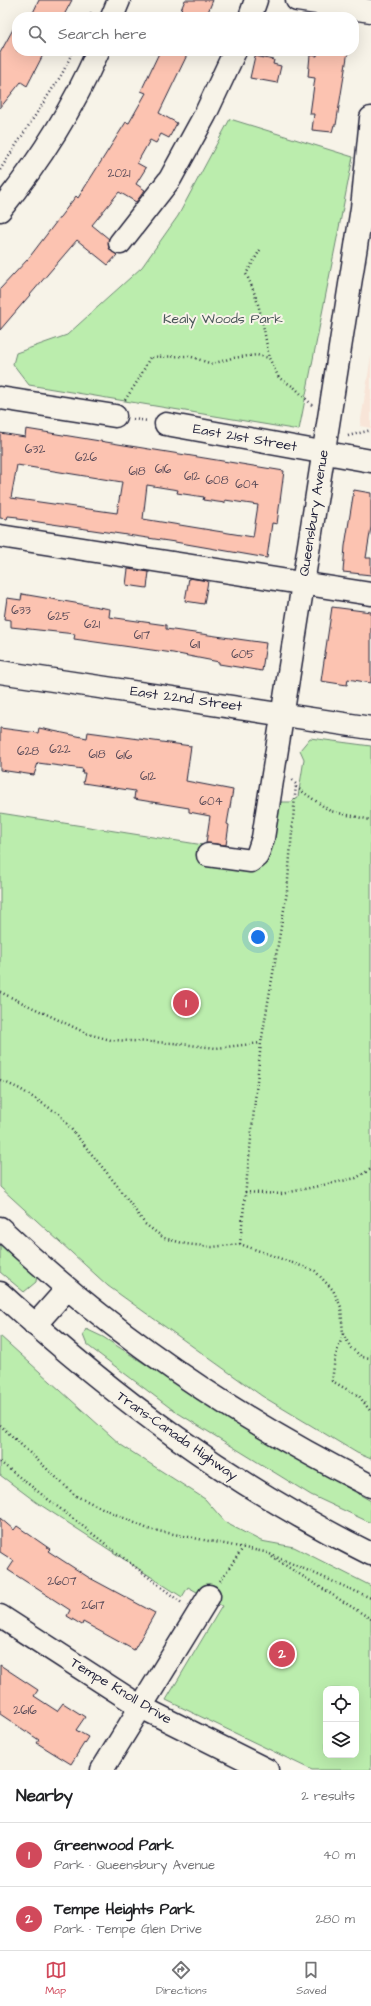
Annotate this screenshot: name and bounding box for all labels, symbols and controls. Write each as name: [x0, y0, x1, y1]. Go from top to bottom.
search box: [12, 12, 359, 56]
icon: search: [26, 23, 48, 45]
text: Search here: [58, 24, 147, 45]
house number: 2021: [108, 165, 131, 182]
park label: Kealy Woods Park: [163, 309, 283, 329]
street label: East 21st Street: [192, 419, 299, 457]
house number: 632: [25, 441, 45, 458]
street label: Queensbury Avenue: [294, 448, 334, 578]
house number: 626: [75, 449, 97, 466]
house number: 616: [155, 461, 172, 478]
house number: 618: [129, 463, 146, 480]
house number: 612: [184, 468, 200, 485]
house number: 608: [206, 472, 229, 489]
house number: 604: [235, 476, 259, 493]
house number: 633: [11, 602, 31, 619]
house number: 625: [48, 608, 71, 625]
house number: 621: [84, 616, 100, 633]
house number: 617: [134, 627, 151, 644]
house number: 611: [190, 636, 201, 653]
house number: 605: [231, 646, 255, 663]
street label: East 22nd Street: [129, 681, 244, 717]
house number: 622: [49, 741, 71, 758]
house number: 628: [17, 743, 39, 760]
house number: 618: [89, 746, 106, 763]
house number: 616: [116, 747, 133, 764]
house number: 612: [140, 768, 156, 785]
house number: 604: [199, 793, 223, 810]
your location: [248, 927, 268, 947]
pin: 1: [173, 988, 199, 1018]
street label: Trans-Canada Highway: [112, 1387, 242, 1486]
house number: 2607: [47, 1573, 77, 1590]
house number: 2617: [81, 1597, 105, 1614]
pin: 2: [269, 1639, 295, 1669]
street label: Tempe Knoll Drive: [66, 1653, 176, 1729]
map controls: [323, 1686, 359, 1758]
button: locate: [323, 1686, 359, 1722]
house number: 2616: [13, 1702, 37, 1719]
button: layers: [323, 1722, 359, 1758]
text: Nearby: [16, 1784, 73, 1808]
text: 2 results: [301, 1787, 355, 1805]
text: Greenwood Park: [54, 1835, 174, 1856]
text: 1: [28, 1846, 30, 1864]
text: 40 m: [323, 1846, 355, 1864]
text: Park · Queensbury Avenue: [54, 1856, 215, 1874]
text: Tempe Heights Park: [54, 1899, 195, 1920]
text: 2: [25, 1910, 33, 1928]
text: 280 m: [316, 1910, 355, 1928]
text: Park · Tempe Glen Drive: [54, 1920, 202, 1938]
tab: Map: [45, 1959, 67, 1998]
tab: Directions: [156, 1959, 207, 1998]
tab: Saved: [296, 1959, 326, 1998]

